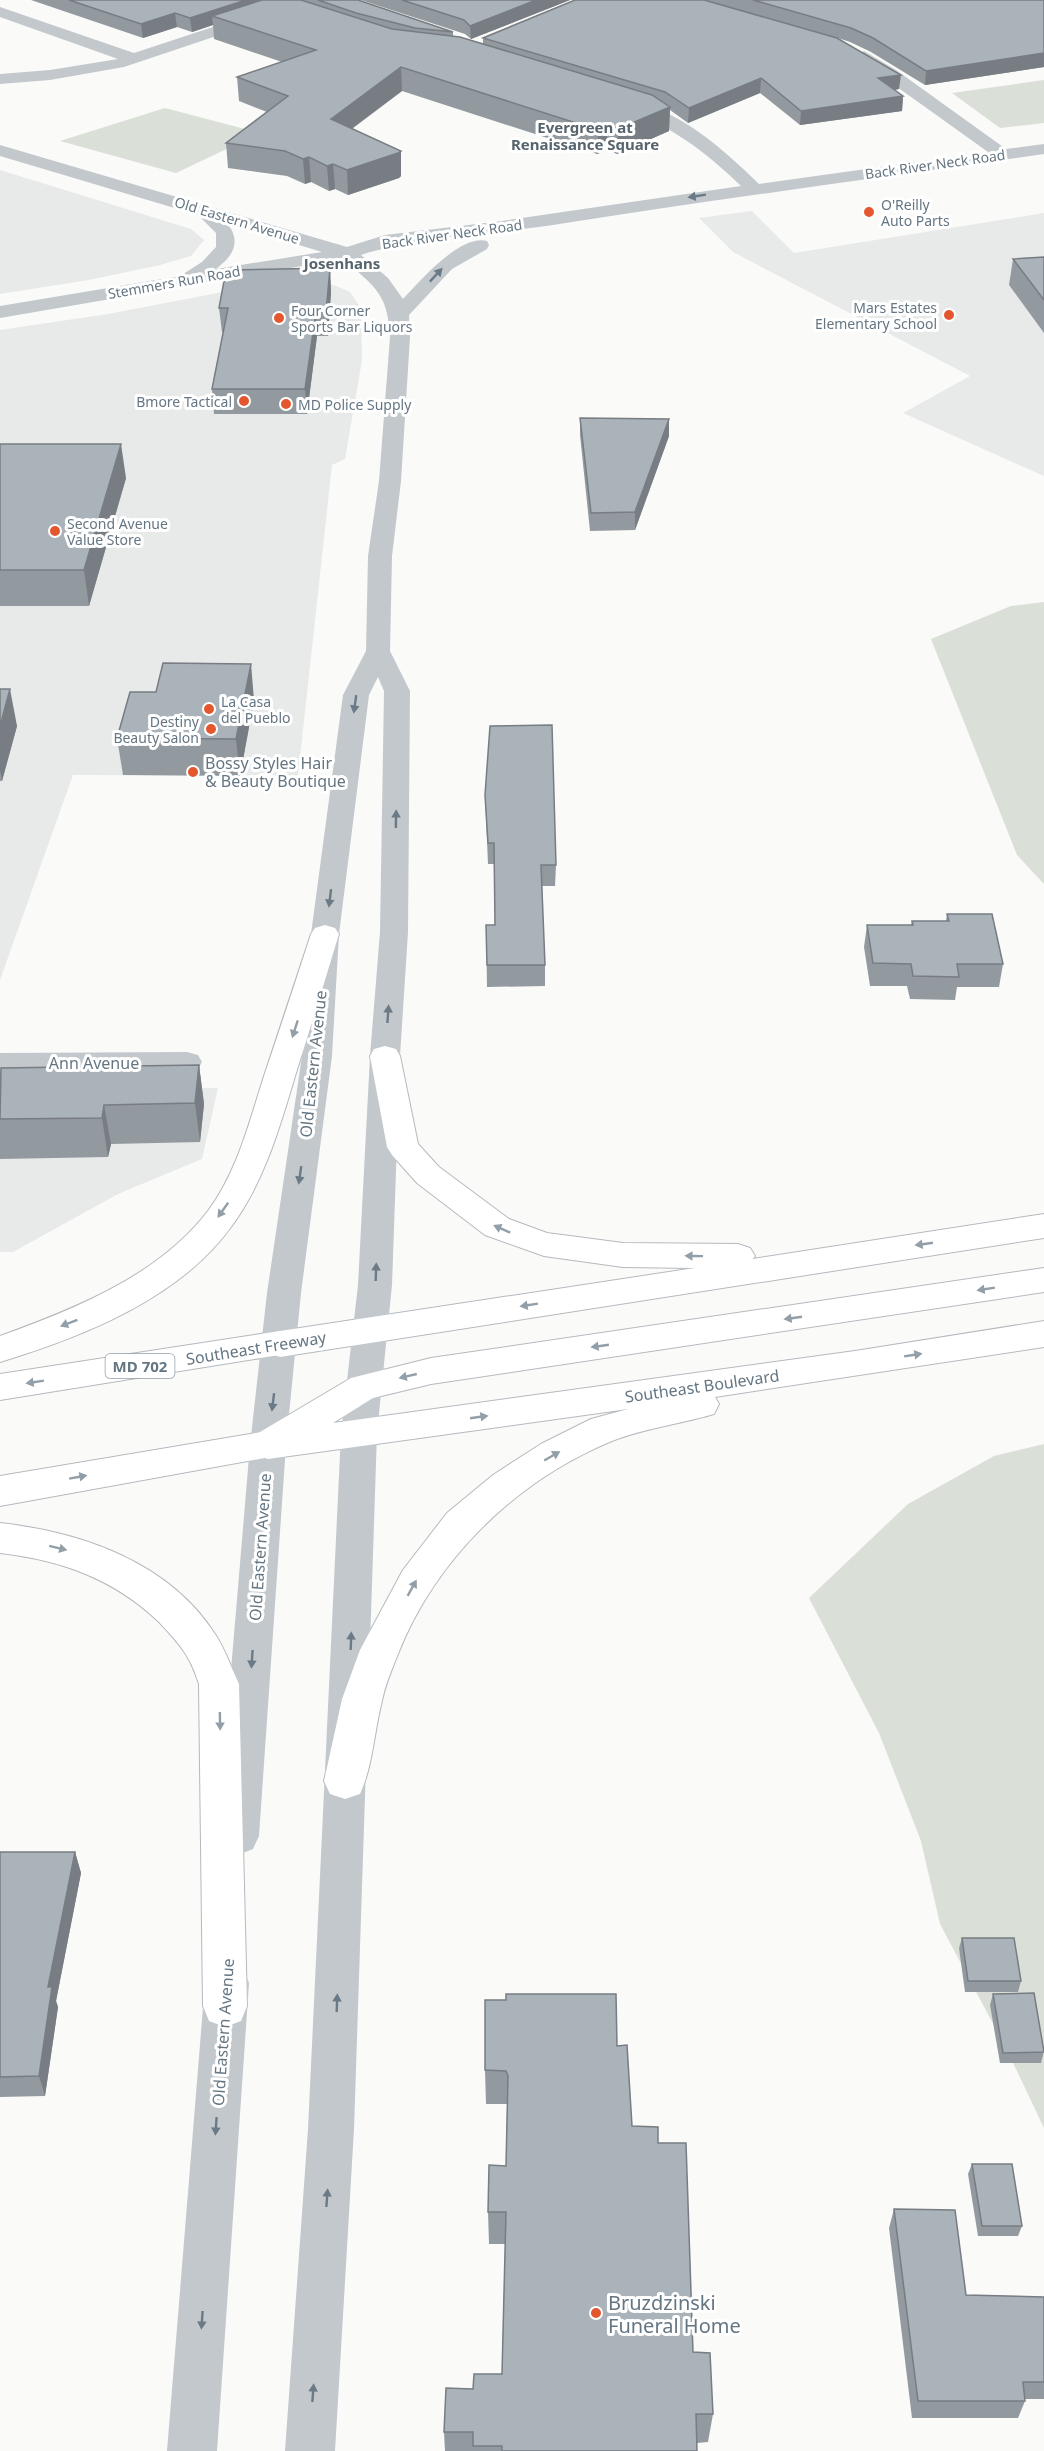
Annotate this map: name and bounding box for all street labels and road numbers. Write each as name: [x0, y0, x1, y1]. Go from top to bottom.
street label: Back River Neck Road: [864, 145, 1006, 183]
street label: Old Eastern Avenue: [172, 192, 302, 248]
street label: Back River Neck Road: [381, 215, 523, 253]
street label: Stemmers Run Road: [106, 261, 242, 303]
street label: Old Eastern Avenue: [294, 989, 332, 1139]
street label: Ann Avenue: [49, 1052, 139, 1074]
street label: Southeast Freeway: [184, 1326, 328, 1370]
road number: MD 702: [106, 1354, 174, 1378]
street label: Southeast Boulevard: [623, 1364, 781, 1408]
street label: Old Eastern Avenue: [244, 1473, 276, 1621]
street label: Old Eastern Avenue: [207, 1958, 239, 2106]

